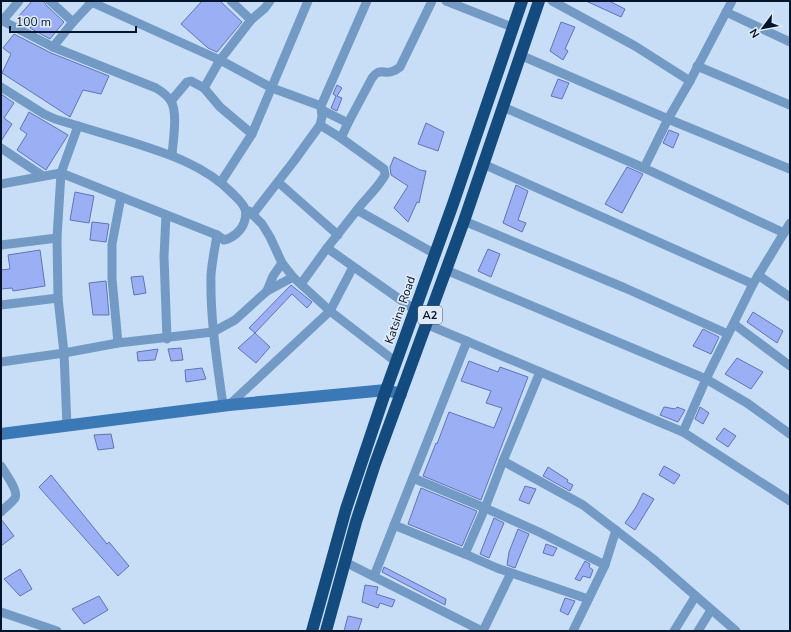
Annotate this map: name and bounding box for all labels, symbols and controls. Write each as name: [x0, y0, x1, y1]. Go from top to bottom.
scale bar: [10, 8, 136, 34]
north arrow: [743, 8, 783, 48]
text: 100 m: [16, 14, 51, 30]
text: N: [746, 26, 763, 41]
street label: Katsina Road: [381, 274, 419, 346]
road number: A2: [418, 306, 442, 324]

